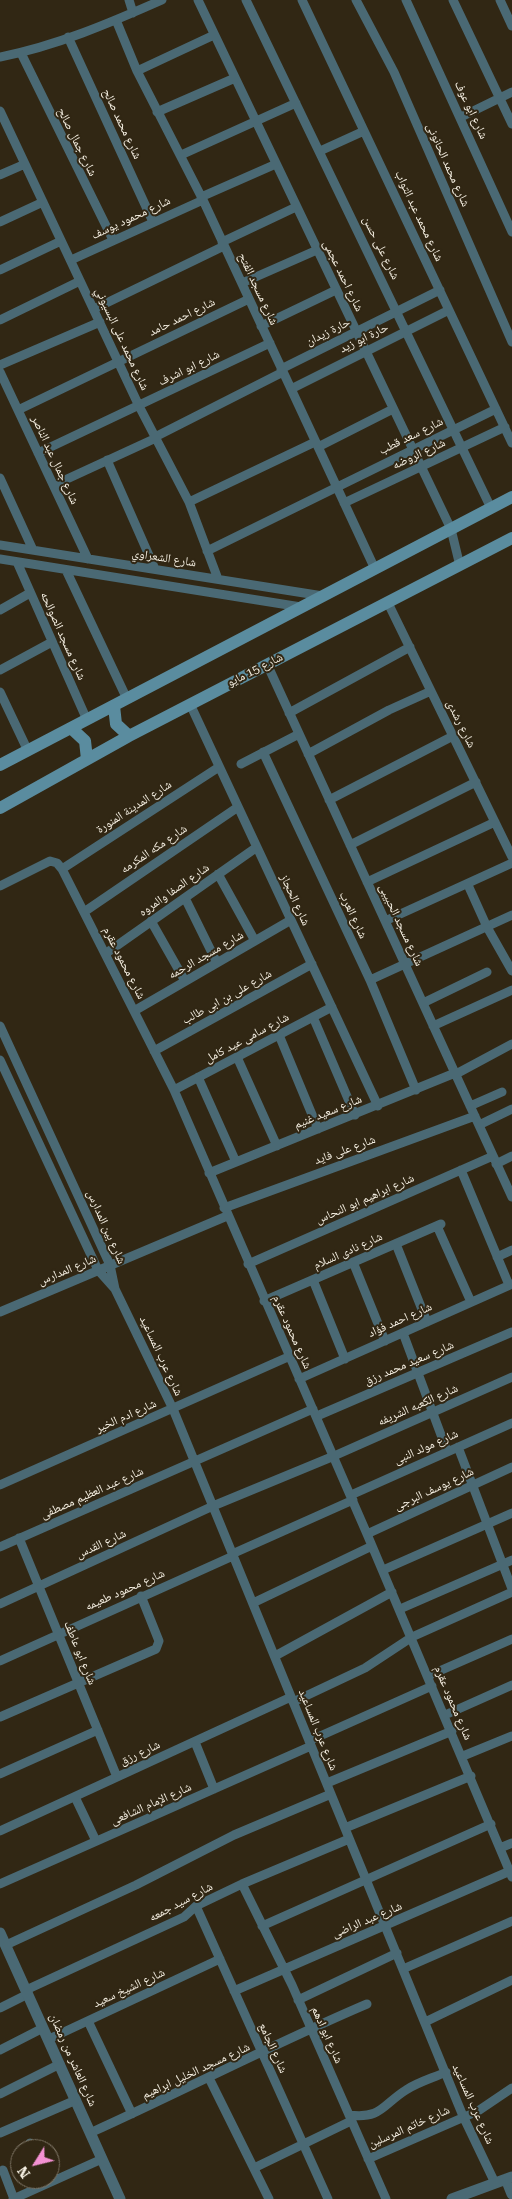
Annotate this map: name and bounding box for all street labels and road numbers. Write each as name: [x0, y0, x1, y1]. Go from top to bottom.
street label: شارع ابو عوف: [451, 79, 491, 141]
street label: شارع محمد صالح: [99, 87, 145, 161]
street label: شارع جمال صالح: [54, 105, 100, 179]
street label: شارع محمد الحانونى: [423, 121, 473, 209]
street label: شارع محمد عبد التواب: [392, 168, 446, 264]
street label: شارع محمود يوسف: [89, 193, 173, 243]
street label: شارع على حسن: [359, 214, 403, 282]
street label: شارع احمد عجمى: [320, 238, 366, 314]
street label: شارع مسجد الفتح: [235, 250, 281, 328]
street label: شارع محمد على البسيوني: [92, 285, 152, 393]
street label: شارع احمد حامد: [147, 295, 217, 339]
street label: حارة زيدان: [303, 315, 353, 349]
street label: حارة ابو زيد: [337, 320, 391, 356]
street label: شارع ابو اشرف: [156, 347, 222, 389]
street label: شارع جمال عبد الناصر: [28, 413, 82, 507]
street label: شارع سعد قطب: [376, 414, 446, 458]
street label: شارع الروضه: [390, 436, 448, 472]
street label: شارع الشعراوي: [131, 546, 197, 570]
street label: شارع مسجد الصوالحه: [37, 590, 89, 682]
street label: شارع 15 مايو: [225, 650, 285, 690]
street label: شارع رشدى: [443, 698, 479, 750]
street label: شارع المدينة المنورة: [94, 777, 174, 837]
street label: شارع مكه المكرمه: [118, 822, 190, 876]
street label: شارع الصفا والمروه: [136, 860, 212, 920]
street label: شارع الحجاز: [277, 872, 313, 928]
street label: شارع مسجد الحبيبى: [376, 882, 426, 968]
street label: شارع العرب: [336, 889, 370, 941]
street label: شارع محمود عقرم: [100, 924, 148, 1002]
street label: شارع مسجد الرحمه: [166, 928, 246, 982]
street label: شارع على بن ابى طالب: [180, 966, 274, 1028]
street label: شارع سامى عيد كامل: [202, 1010, 292, 1066]
street label: شارع سعيد غنيم: [292, 1092, 364, 1132]
street label: شارع على فايد: [312, 1132, 378, 1168]
street label: شارع ابراهيم ابو النحاس: [313, 1171, 417, 1227]
street label: شارع بين المدارس: [83, 1188, 129, 1266]
street label: شارع نادى السلام: [311, 1229, 385, 1273]
street label: شارع المدارس: [36, 1251, 98, 1289]
street label: شارع محمود عقرم: [269, 1293, 315, 1371]
street label: شارع احمد فؤاد: [366, 1299, 434, 1341]
street label: شارع عرب المساعيد: [136, 1314, 186, 1398]
street label: شارع سعيد محمد رزق: [362, 1338, 456, 1388]
street label: شارع الكعبه الشريفه: [376, 1381, 460, 1429]
street label: شارع ادم الخير: [93, 1396, 159, 1436]
street label: شارع مولد النبى: [392, 1426, 460, 1468]
street label: شارع عبد العظيم مصطفى: [38, 1464, 146, 1522]
street label: شارع يوسف البرجى: [392, 1464, 476, 1514]
street label: شارع القدس: [74, 1526, 128, 1562]
street label: شارع محمود طعيمه: [83, 1566, 167, 1614]
street label: شارع ابو عاطف: [61, 1619, 99, 1687]
street label: شارع محمود عقرم: [431, 1664, 475, 1742]
street label: شارع عرب المساعيد: [295, 1687, 341, 1773]
street label: شارع رزق: [118, 1737, 162, 1769]
street label: شارع الإمام الشافعى: [108, 1780, 194, 1828]
street label: شارع سيد جمعه: [147, 1879, 215, 1925]
street label: شارع عبد الراضى: [330, 1899, 404, 1941]
street label: شارع الشيخ سعيد: [91, 1965, 167, 2011]
street label: شارع ابو ادهم: [308, 2004, 346, 2066]
street label: شارع العاشر من رمضان: [46, 2011, 100, 2109]
street label: شارع الجامع: [256, 2021, 290, 2075]
street label: شارع مسجد الخليل ابراهيم: [140, 2040, 252, 2102]
street label: شارع عرب المساعيد: [449, 2062, 497, 2146]
street label: شارع خاتم المرسلين: [366, 2103, 452, 2151]

